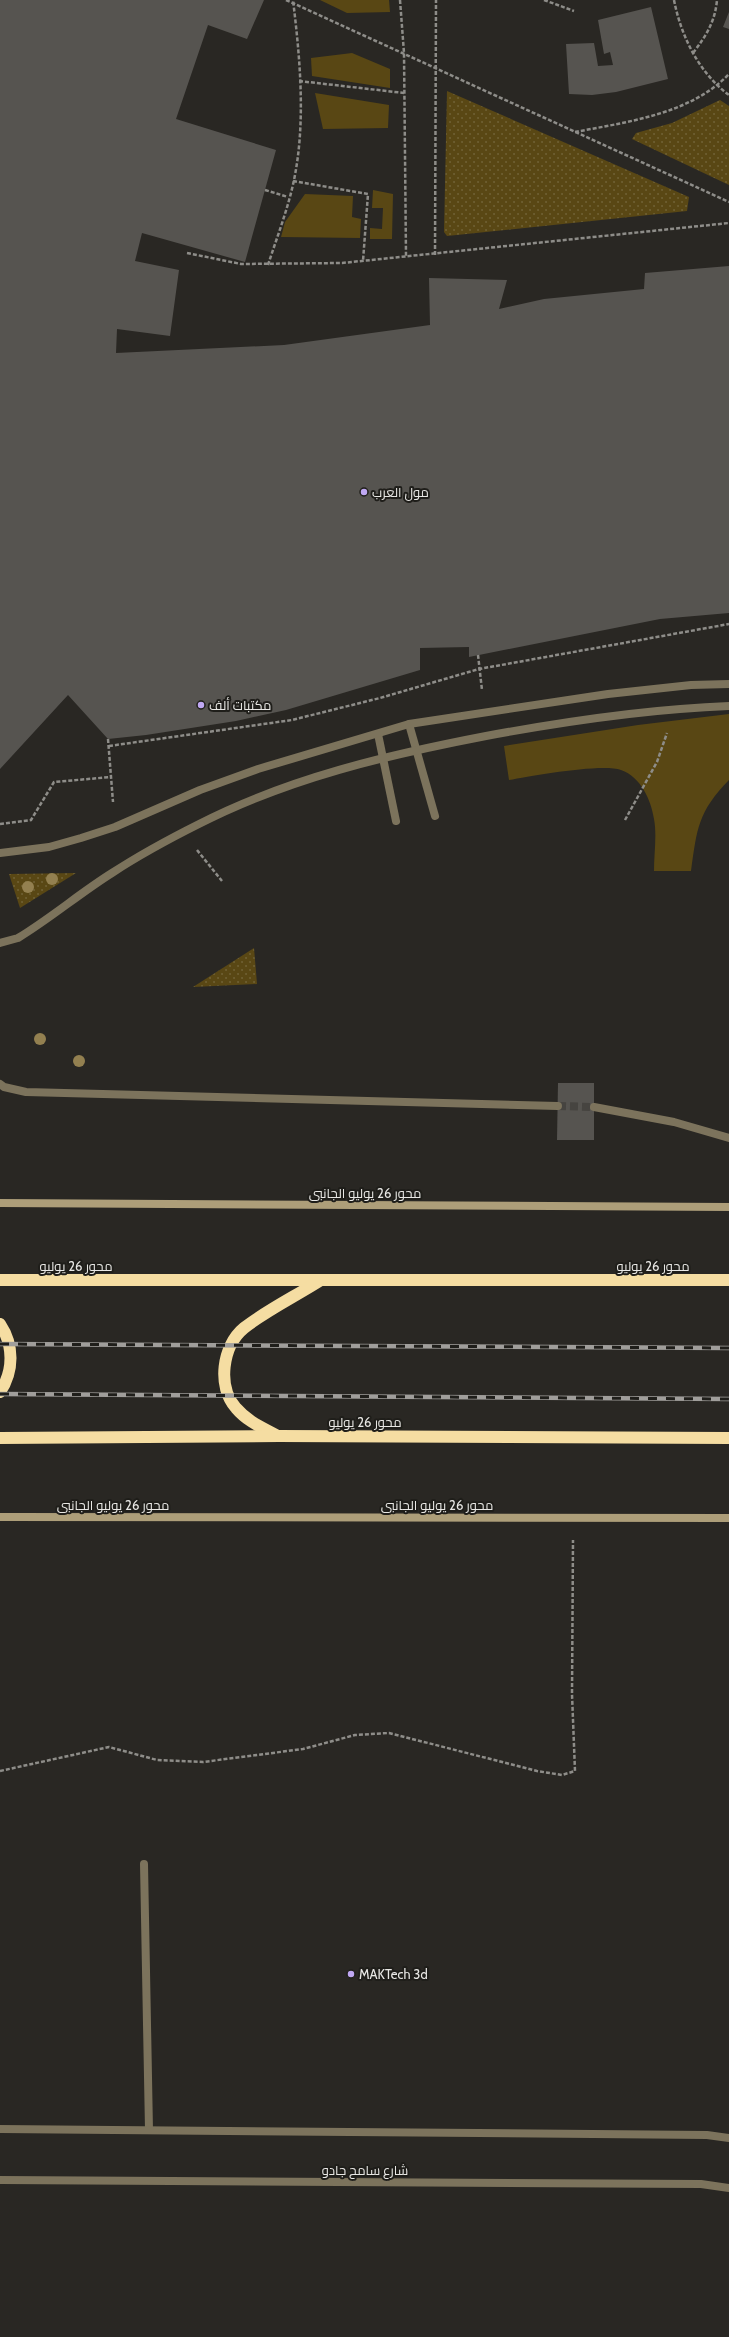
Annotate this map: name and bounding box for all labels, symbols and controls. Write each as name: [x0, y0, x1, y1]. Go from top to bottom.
place label: مول العرب: [372, 484, 429, 501]
marker: مول العرب: [359, 487, 369, 497]
place label: مكتبات ألف: [209, 697, 271, 713]
marker: مكتبات ألف: [196, 700, 206, 710]
street label: محور 26 يوليو الجانبى: [309, 1185, 421, 1201]
street label: محور 26 يوليو: [39, 1258, 113, 1274]
street label: محور 26 يوليو: [616, 1258, 690, 1274]
street label: محور 26 يوليو: [328, 1414, 402, 1430]
street label: محور 26 يوليو الجانبى: [57, 1497, 169, 1513]
street label: محور 26 يوليو الجانبى: [381, 1497, 493, 1513]
place label: MAKTech 3d: [359, 1966, 428, 1982]
marker: MAKTech 3d: [346, 1969, 356, 1979]
street label: شارع سامح جادو: [322, 2162, 408, 2179]

